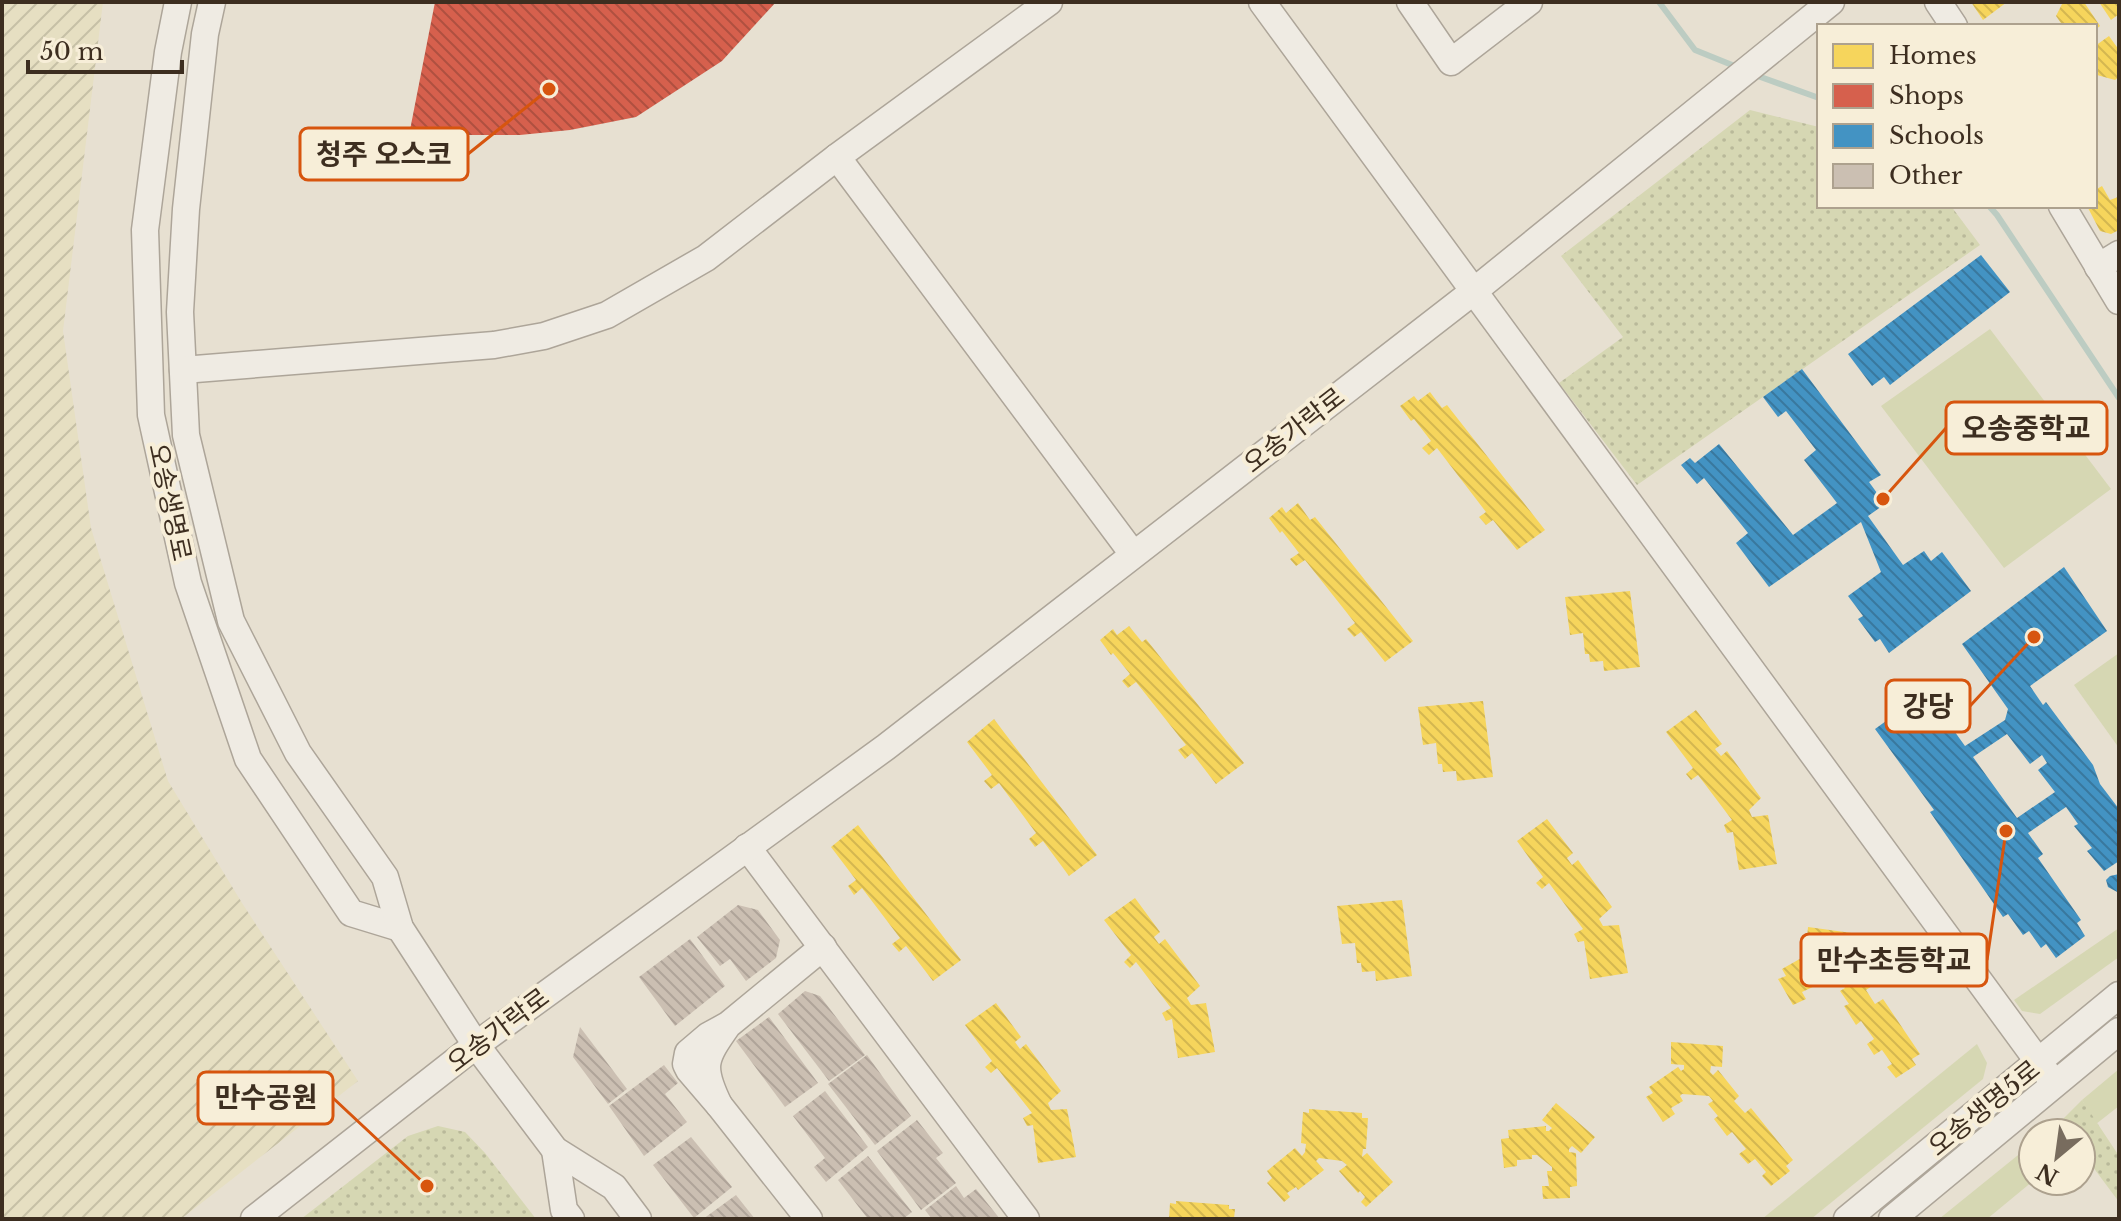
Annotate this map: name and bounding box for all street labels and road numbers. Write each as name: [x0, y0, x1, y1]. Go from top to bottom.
street label: 오송가락로: [1237, 381, 1351, 479]
street label: 오송생명로: [142, 440, 198, 564]
street label: 오송가락로: [441, 981, 555, 1079]
street label: 오송생명5로: [1922, 1053, 2046, 1163]

